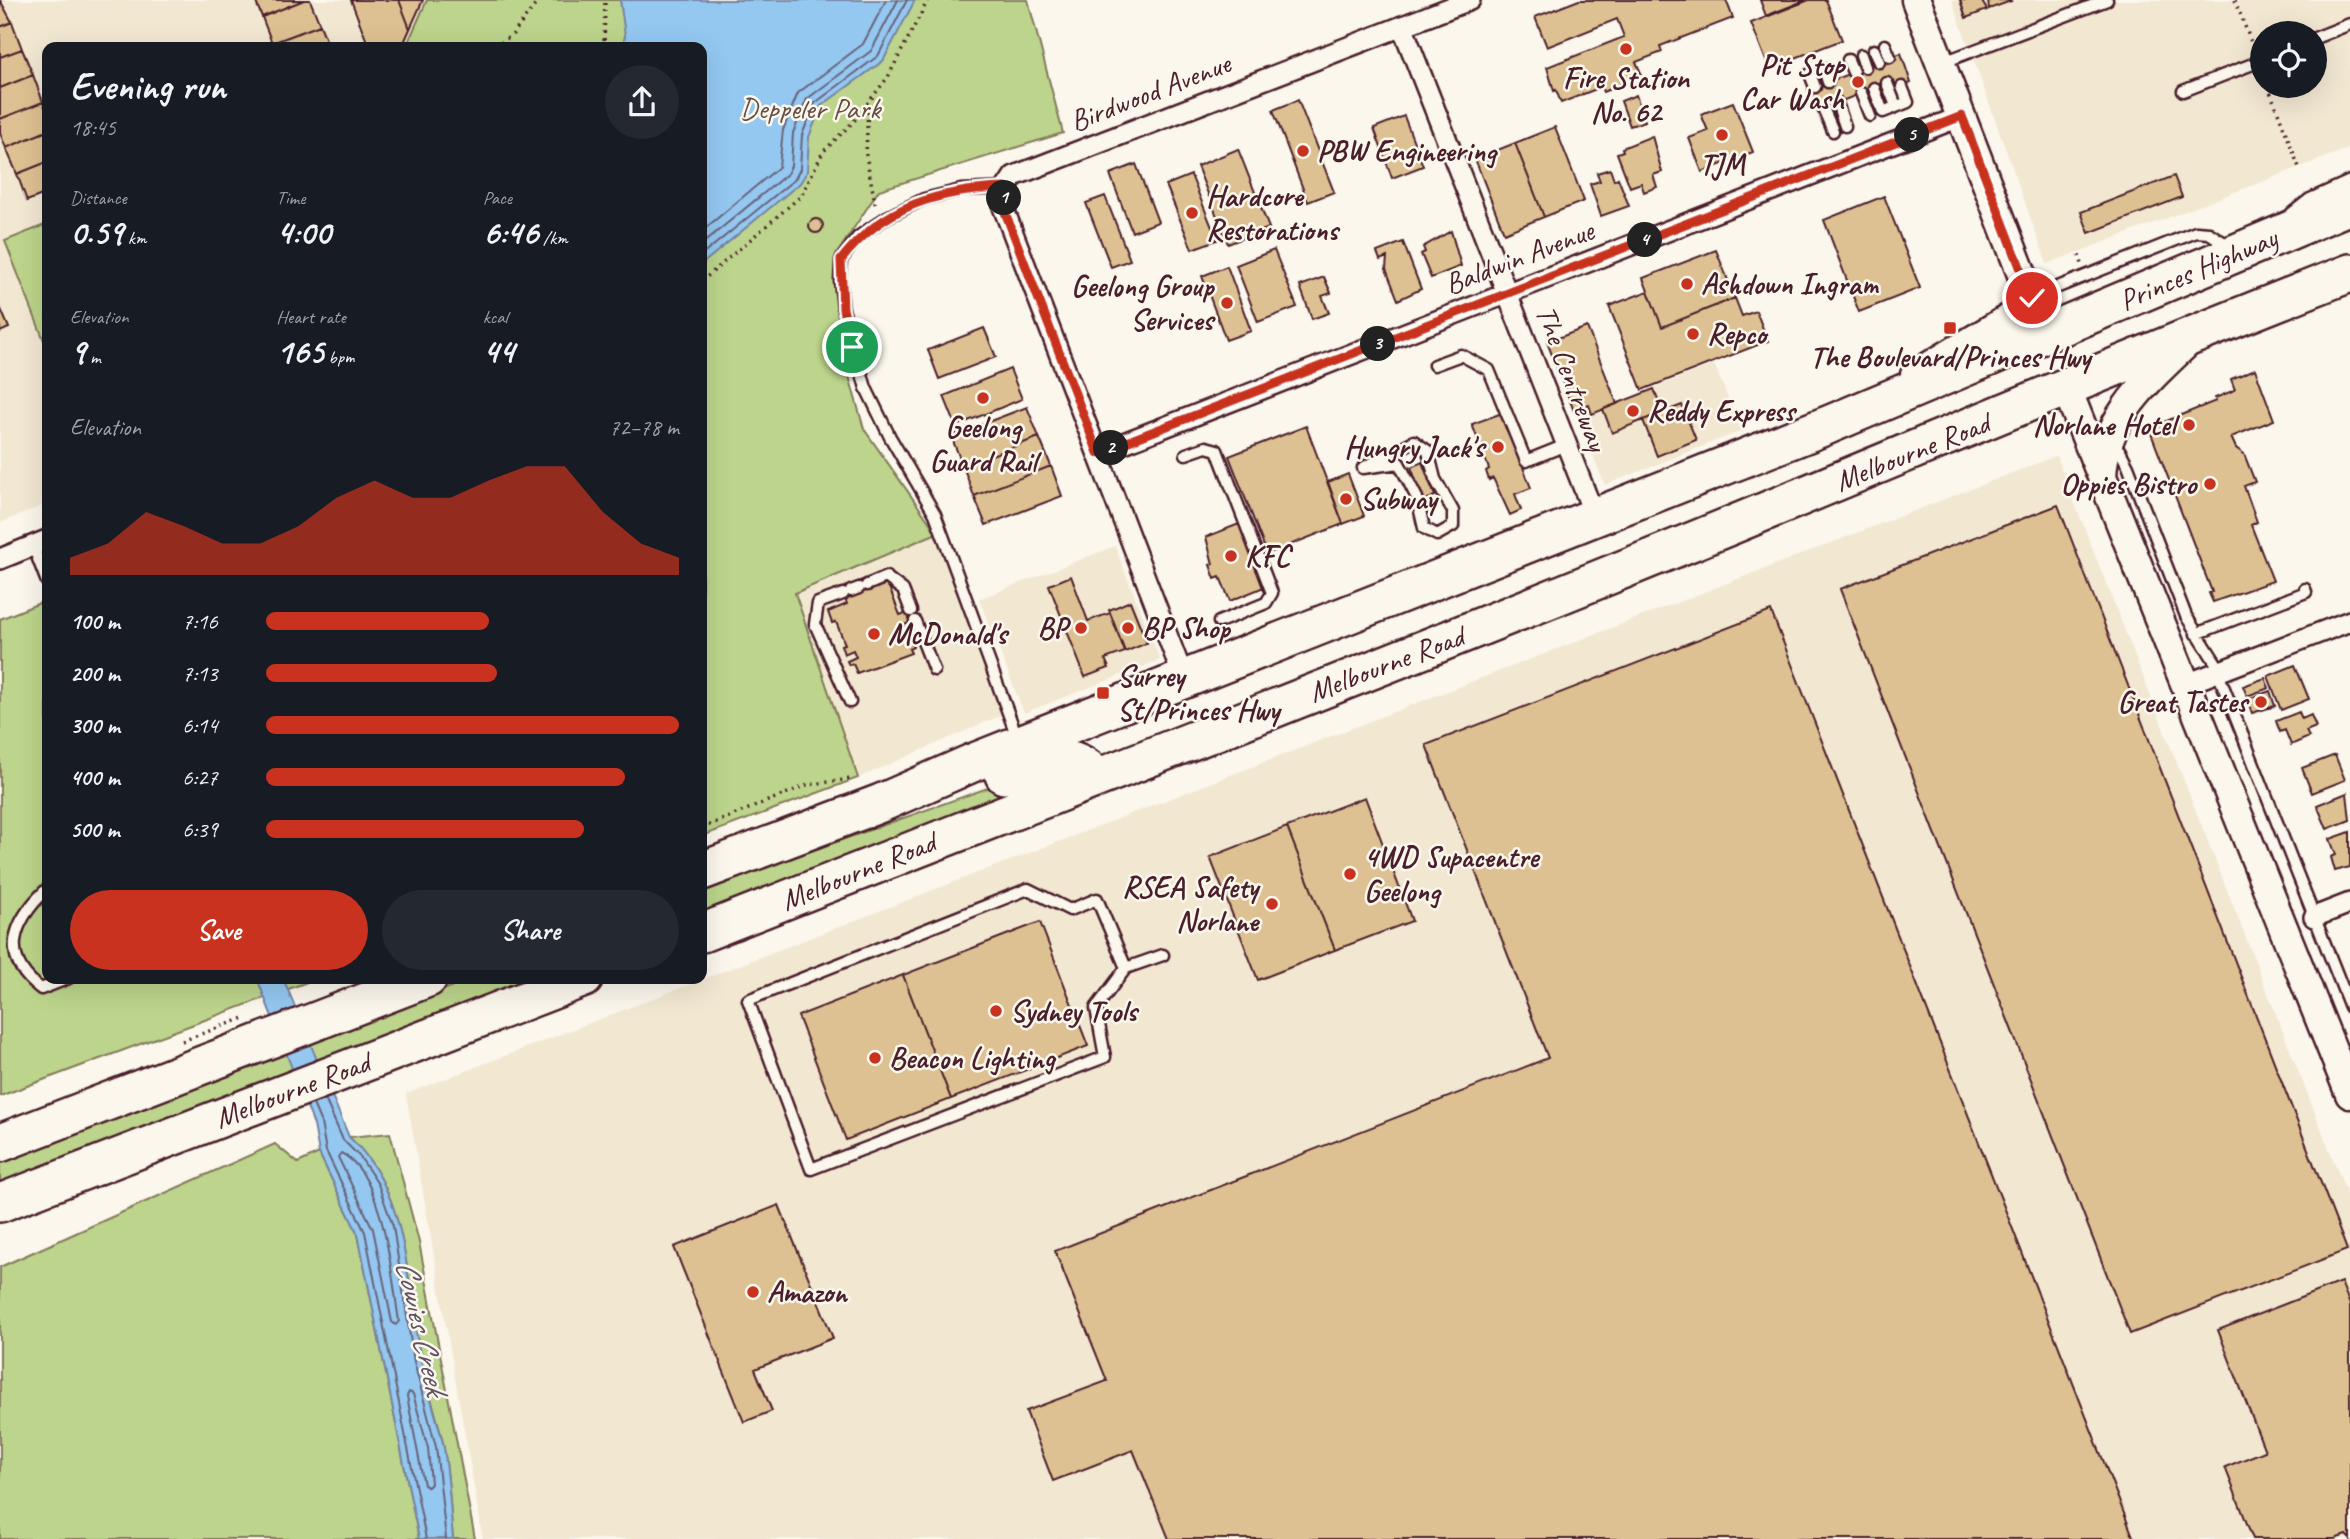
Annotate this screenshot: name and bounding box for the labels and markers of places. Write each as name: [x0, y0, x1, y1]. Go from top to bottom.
marker: Fire Station No. 62: [1618, 41, 1634, 57]
place label: Pit Stop Car Wash: [1740, 46, 1847, 118]
place label: Fire Station No. 62: [1563, 59, 1690, 131]
marker: Pit Stop Car Wash: [1850, 74, 1866, 90]
pin: 5: [1895, 118, 1930, 152]
marker: TJM: [1714, 127, 1730, 143]
place label: PBW Engineering: [1317, 132, 1498, 170]
marker: PBW Engineering: [1295, 143, 1311, 159]
place label: TJM: [1699, 145, 1747, 183]
place label: Hardcore Restorations: [1206, 177, 1341, 249]
pin: 1: [986, 180, 1021, 216]
marker: Hardcore Restorations: [1184, 205, 1200, 221]
pin: 4: [1628, 222, 1662, 258]
place label: Ashdown Ingram: [1701, 265, 1880, 303]
place label: Geelong Group Services: [1071, 267, 1216, 339]
pin: [2002, 268, 2062, 328]
marker: Ashdown Ingram: [1679, 276, 1695, 292]
marker: Geelong Group Services: [1219, 295, 1235, 311]
place label: Repco: [1707, 315, 1769, 353]
pin: [822, 317, 882, 377]
marker: The Boulevard/Princes Hwy: [1942, 320, 1958, 336]
pin: 3: [1360, 326, 1396, 362]
marker: Repco: [1685, 326, 1701, 342]
place label: The Boulevard/Princes Hwy: [1810, 338, 2093, 376]
marker: Geelong Guard Rail: [975, 390, 991, 406]
place label: Reddy Express: [1647, 392, 1798, 430]
marker: Reddy Express: [1625, 403, 1641, 419]
place label: Norlane Hotel: [2033, 406, 2181, 444]
place label: Geelong Guard Rail: [929, 408, 1042, 480]
marker: Norlane Hotel: [2181, 417, 2197, 433]
place label: Hungry Jack's: [1344, 428, 1487, 466]
pin: 2: [1094, 430, 1128, 466]
marker: Hungry Jack's: [1490, 439, 1506, 455]
place label: Oppies Bistro: [2061, 465, 2198, 503]
marker: Oppies Bistro: [2202, 476, 2218, 492]
place label: Subway: [1360, 480, 1439, 518]
marker: Subway: [1338, 491, 1354, 507]
place label: KFC: [1245, 537, 1294, 575]
marker: KFC: [1223, 548, 1239, 564]
place label: BP: [1037, 609, 1072, 647]
place label: BP Shop: [1142, 609, 1232, 647]
place label: McDonald's: [888, 615, 1010, 653]
marker: BP: [1073, 620, 1089, 636]
marker: BP Shop: [1120, 620, 1136, 636]
marker: McDonald's: [866, 626, 882, 642]
place label: Surrey St/Princes Hwy: [1117, 657, 1282, 729]
place label: Great Tastes: [2118, 683, 2250, 721]
marker: Surrey St/Princes Hwy: [1095, 685, 1111, 701]
marker: Great Tastes: [2253, 694, 2269, 710]
place label: 4WD Supacentre Geelong: [1364, 838, 1541, 910]
marker: 4WD Supacentre Geelong: [1342, 866, 1358, 882]
place label: RSEA Safety Norlane: [1122, 868, 1261, 940]
marker: RSEA Safety Norlane: [1264, 896, 1280, 912]
place label: Sydney Tools: [1010, 992, 1140, 1030]
marker: Sydney Tools: [988, 1003, 1004, 1019]
place label: Beacon Lighting: [889, 1039, 1056, 1077]
marker: Beacon Lighting: [867, 1050, 883, 1066]
place label: Amazon: [767, 1273, 849, 1311]
marker: Amazon: [745, 1284, 761, 1300]

